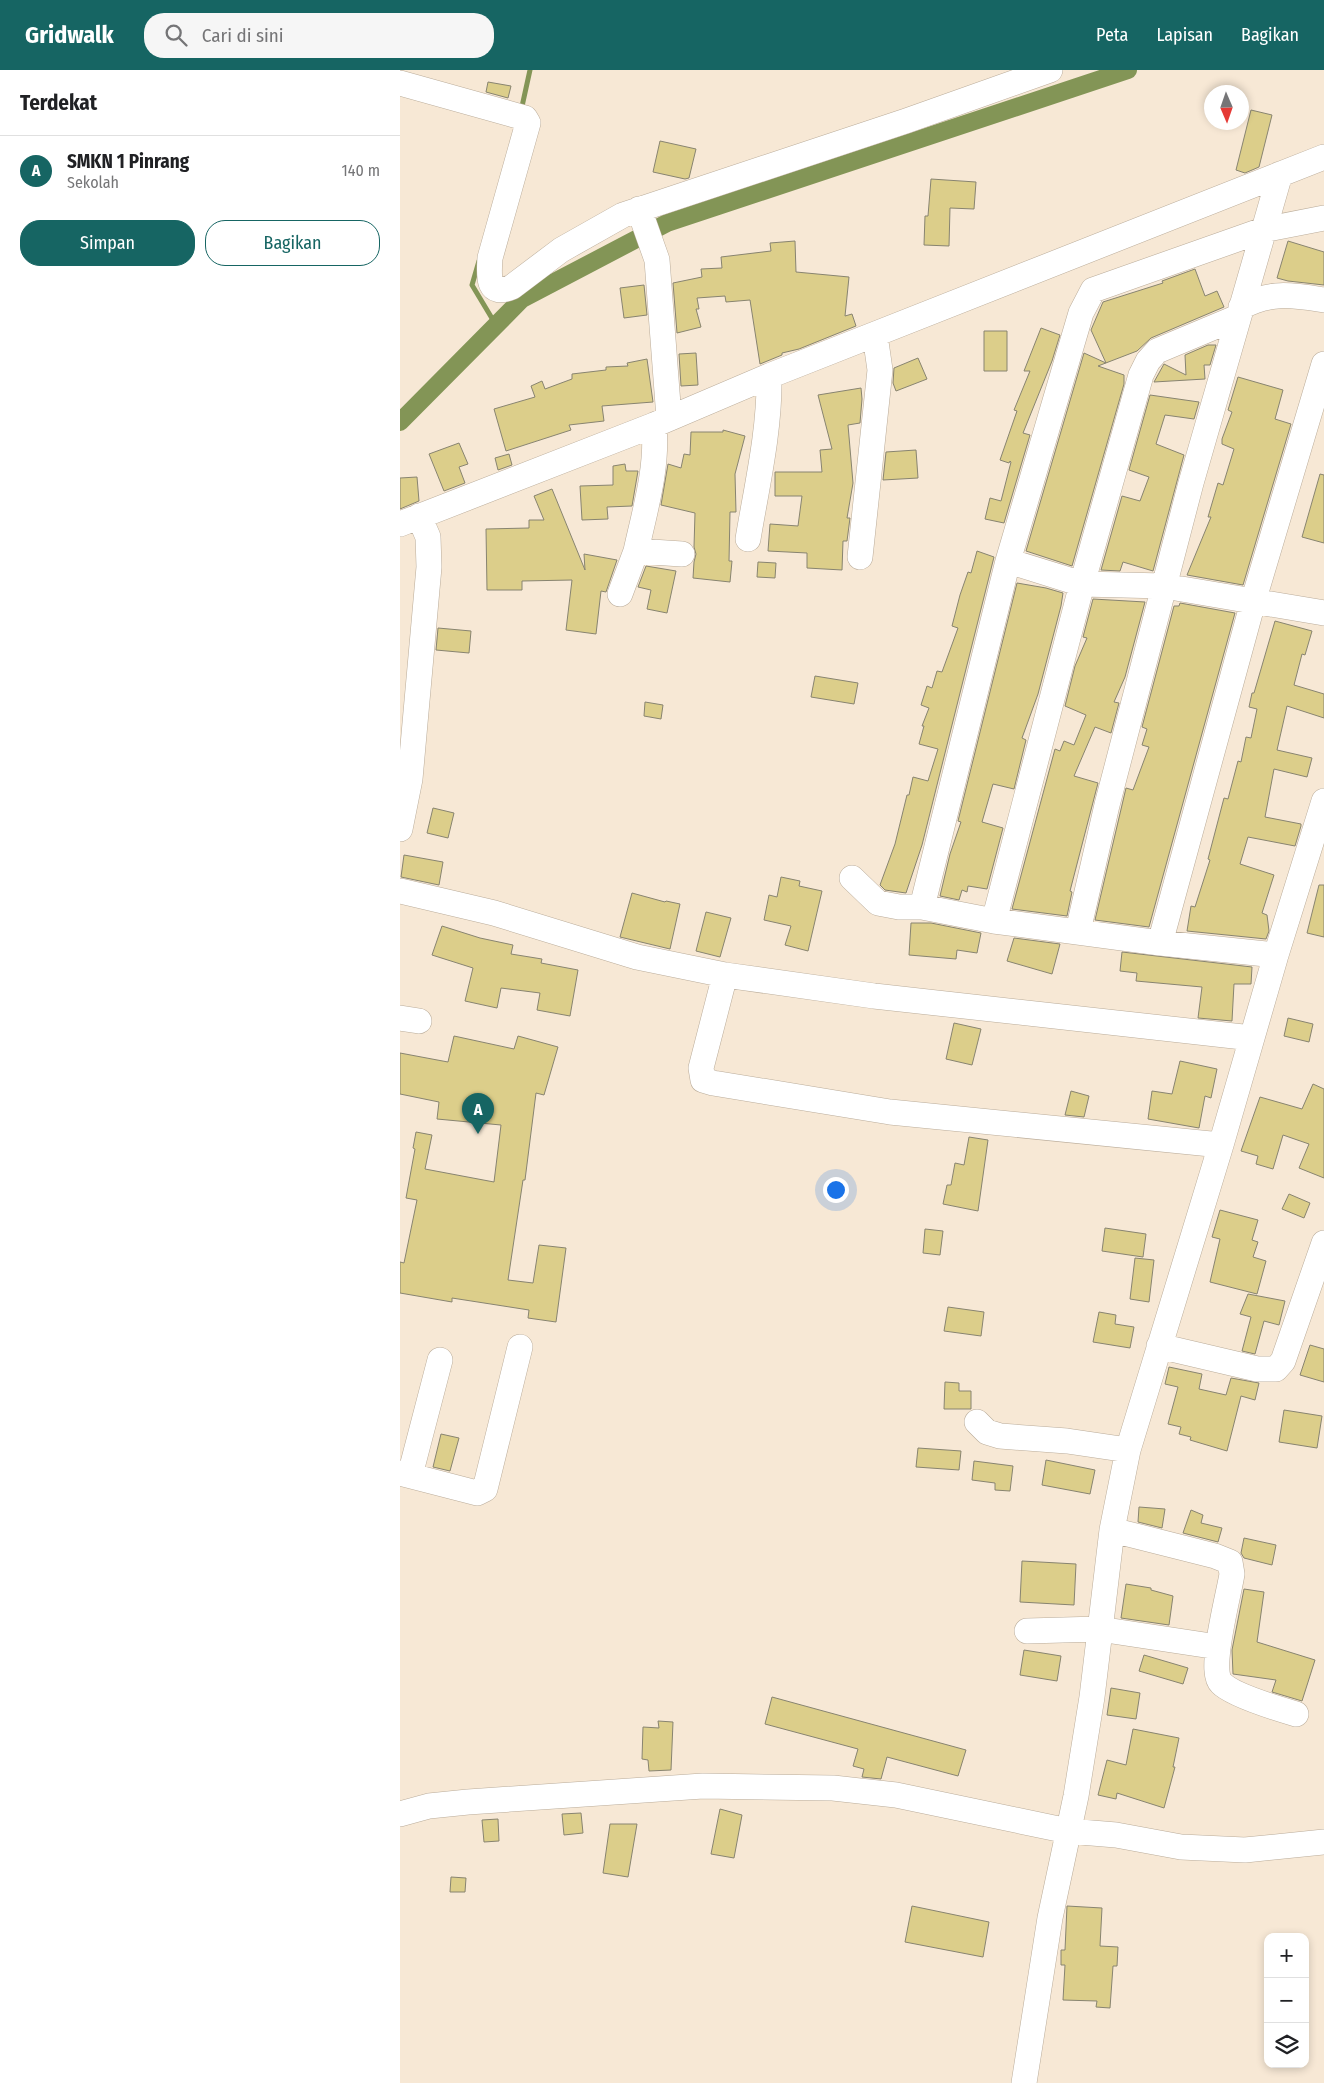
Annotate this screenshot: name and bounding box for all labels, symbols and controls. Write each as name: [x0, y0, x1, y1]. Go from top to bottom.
search box: [144, 13, 494, 58]
text: Gridwalk: [25, 21, 114, 49]
icon: search: [162, 21, 190, 49]
text: Cari di sini: [202, 24, 284, 47]
text: Peta: [1096, 24, 1128, 46]
text: Lapisan: [1156, 24, 1213, 46]
text: Bagikan: [1241, 24, 1299, 46]
north arrow: [1204, 85, 1249, 130]
text: Terdekat: [20, 90, 97, 116]
text: SMKN 1 Pinrang: [67, 150, 189, 173]
text: A: [32, 161, 40, 180]
text: 140 m: [342, 161, 380, 180]
text: Sekolah: [67, 173, 119, 192]
button: Simpan: [20, 220, 195, 266]
button: Bagikan: [205, 220, 380, 266]
pin: A: [462, 1093, 494, 1134]
your location: [823, 1177, 849, 1203]
map controls: [1264, 1933, 1309, 2068]
button: +: [1264, 1933, 1309, 1978]
button: −: [1264, 1978, 1309, 2023]
button: layers: [1264, 2023, 1309, 2068]

